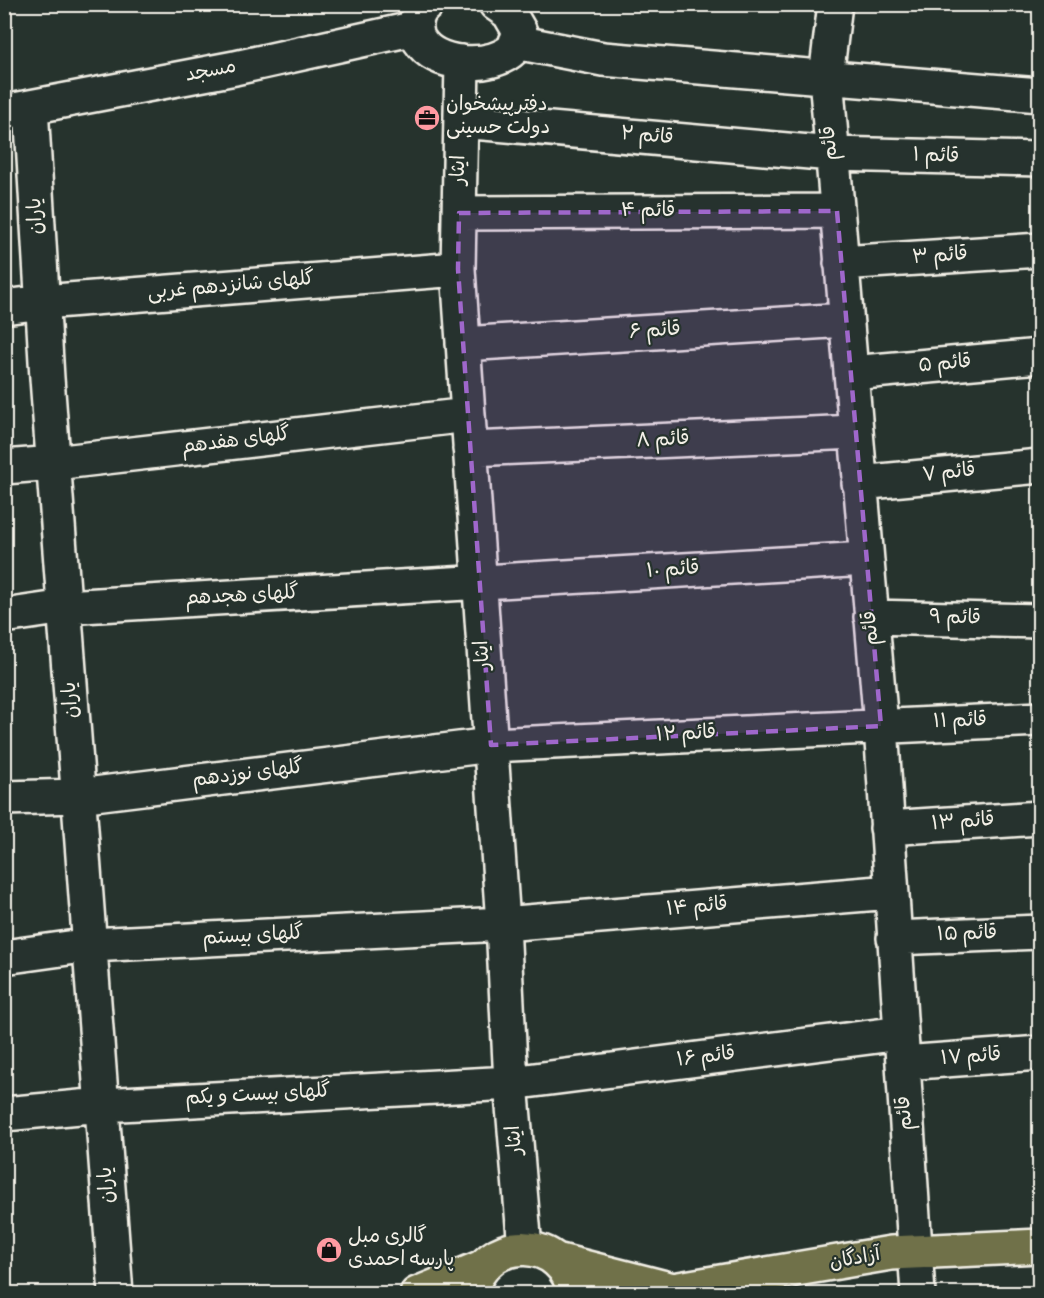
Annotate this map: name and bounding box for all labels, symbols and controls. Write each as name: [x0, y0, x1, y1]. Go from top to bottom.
street label: مسجد: [183, 53, 239, 91]
place label: دفترپیشخوان دولت حسینی: [446, 92, 550, 143]
office icon: دفترپیشخوان دولت حسینی: [412, 103, 442, 133]
street label: قائم ۲: [619, 121, 675, 153]
street label: قائم: [816, 124, 846, 162]
street label: قائم ۱: [912, 142, 960, 172]
street label: ایثار: [446, 155, 474, 187]
street label: یاران: [22, 197, 52, 235]
street label: قائم ۴: [621, 198, 675, 226]
street label: قائم ۳: [911, 241, 969, 273]
street label: گلهای شانزدهم غربی: [146, 266, 316, 308]
street label: قائم ۶: [628, 316, 682, 348]
street label: قائم ۵: [917, 349, 973, 381]
street label: گلهای هفدهم: [180, 421, 292, 463]
street label: قائم ۸: [636, 426, 690, 456]
street label: قائم ۷: [921, 457, 977, 491]
street label: قائم ۱۰: [646, 555, 700, 587]
street label: گلهای هجدهم: [184, 580, 300, 614]
street label: قائم ۹: [929, 605, 981, 633]
street label: قائم: [857, 609, 887, 647]
street label: ایثار: [469, 639, 499, 673]
street label: یاران: [57, 681, 87, 719]
street label: قائم ۱۱: [933, 707, 987, 737]
street label: قائم ۱۲: [655, 719, 717, 751]
street label: گلهای نوزدهم: [191, 754, 305, 796]
street label: قائم ۱۳: [931, 807, 995, 839]
street label: قائم ۱۴: [665, 891, 729, 925]
street label: گلهای بیستم: [202, 920, 304, 954]
street label: قائم ۱۵: [936, 920, 998, 950]
street label: قائم ۱۶: [675, 1041, 737, 1075]
street label: قائم ۱۷: [940, 1042, 1002, 1074]
street label: گلهای بیست و یکم: [185, 1078, 331, 1114]
street label: قائم: [891, 1095, 921, 1131]
street label: ایثار: [501, 1124, 531, 1158]
street label: یاران: [93, 1166, 123, 1204]
place label: گالری مبل پارسه احمدی: [348, 1224, 454, 1275]
shop icon: گالری مبل پارسه احمدی: [314, 1235, 344, 1265]
street label: آزادگان: [827, 1242, 884, 1278]

